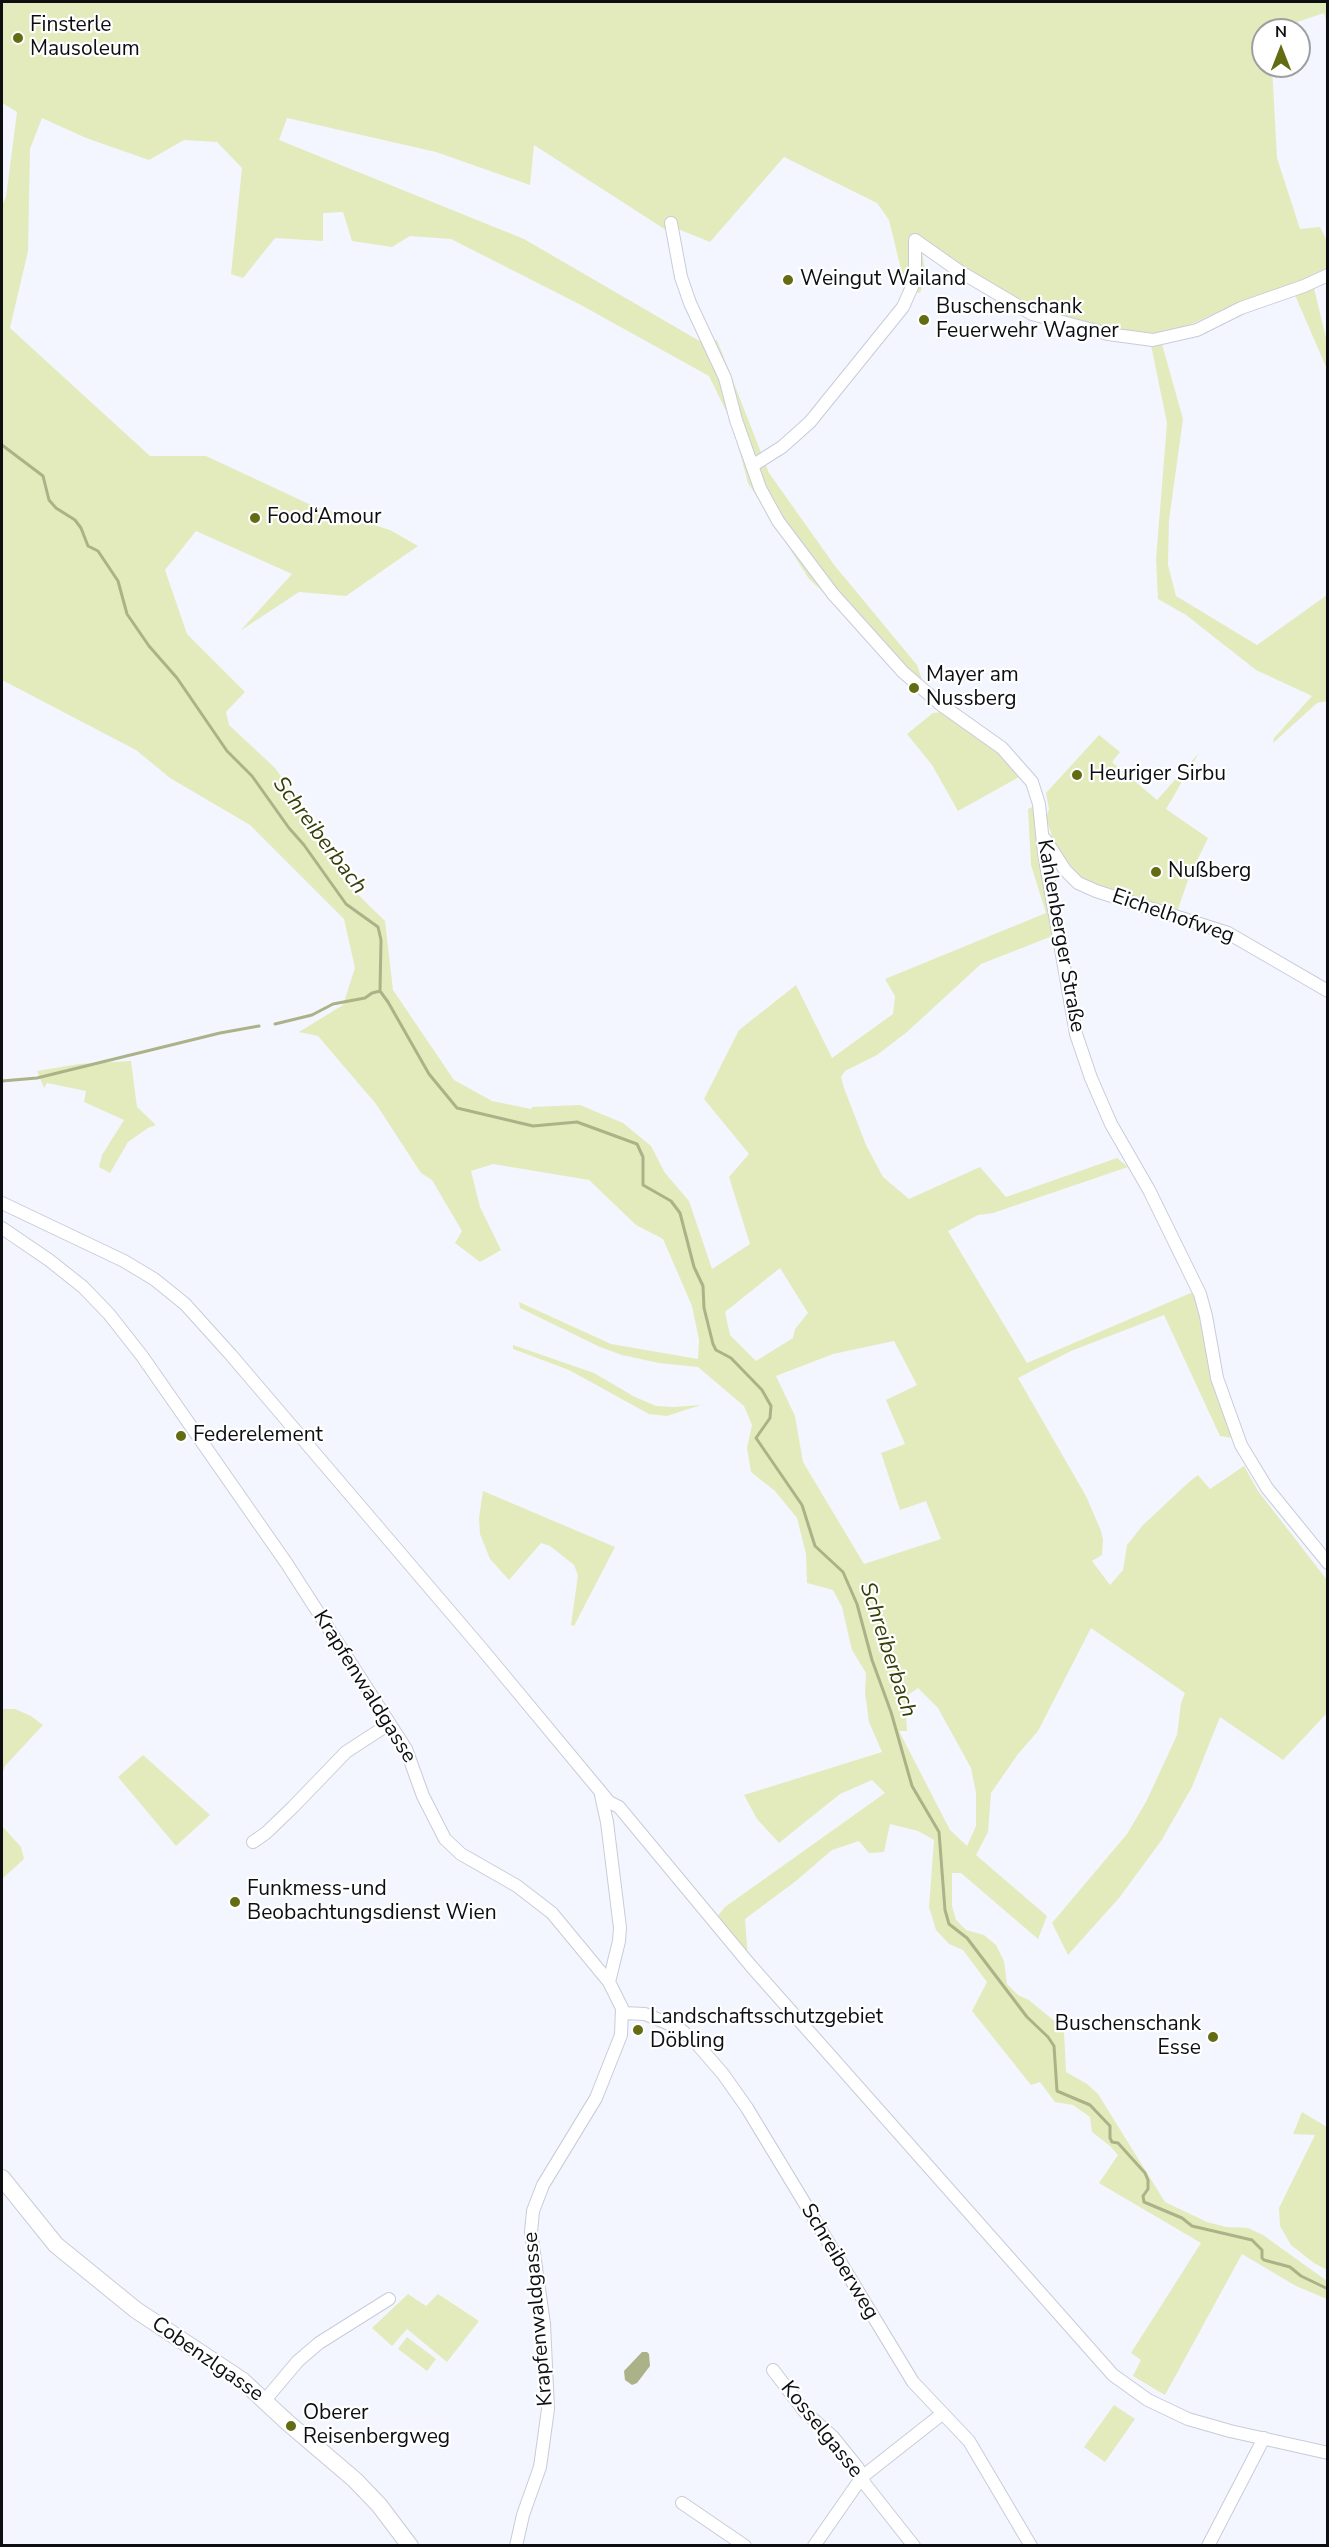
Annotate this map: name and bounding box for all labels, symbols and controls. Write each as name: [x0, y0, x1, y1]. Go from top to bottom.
place label: Finsterle Mausoleum: [30, 13, 140, 63]
north arrow: [1251, 18, 1311, 78]
text: N: [1275, 21, 1287, 43]
marker: Finsterle Mausoleum: [11, 31, 25, 45]
place label: Weingut Wailand: [800, 267, 966, 293]
marker: Weingut Wailand: [781, 273, 795, 287]
place label: Buschenschank Feuerwehr Wagner: [936, 295, 1119, 345]
marker: Buschenschank Feuerwehr Wagner: [917, 313, 931, 327]
place label: Food‘Amour: [267, 505, 382, 531]
marker: Food‘Amour: [248, 511, 262, 525]
place label: Mayer am Nussberg: [926, 663, 1019, 713]
marker: Mayer am Nussberg: [907, 681, 921, 695]
place label: Heuriger Sirbu: [1089, 762, 1226, 788]
marker: Heuriger Sirbu: [1070, 768, 1084, 782]
water label: Schreiberbach: [266, 772, 372, 900]
street label: Kahlenberger Straße: [1031, 838, 1089, 1034]
place label: Nußberg: [1168, 859, 1251, 885]
marker: Nußberg: [1149, 865, 1163, 879]
street label: Eichelhofweg: [1109, 884, 1237, 950]
place label: Federelement: [193, 1423, 323, 1449]
marker: Federelement: [174, 1429, 188, 1443]
water label: Schreiberbach: [853, 1579, 921, 1721]
street label: Krapfenwaldgasse: [307, 1606, 421, 1768]
place label: Funkmess-und Beobachtungsdienst Wien: [247, 1877, 497, 1927]
marker: Funkmess-und Beobachtungsdienst Wien: [228, 1895, 242, 1909]
place label: Landschaftsschutzgebiet Döbling: [650, 2005, 883, 2055]
place label: Buschenschank Esse: [1055, 2012, 1201, 2062]
marker: Landschaftsschutzgebiet Döbling: [631, 2023, 645, 2037]
marker: Buschenschank Esse: [1206, 2030, 1220, 2044]
street label: Schreiberweg: [795, 2200, 883, 2324]
street label: Krapfenwaldgasse: [519, 2231, 559, 2407]
street label: Cobenzlgasse: [146, 2312, 268, 2408]
street label: Kosselgasse: [774, 2377, 868, 2483]
place label: Oberer Reisenbergweg: [303, 2401, 450, 2451]
marker: Oberer Reisenbergweg: [284, 2419, 298, 2433]

